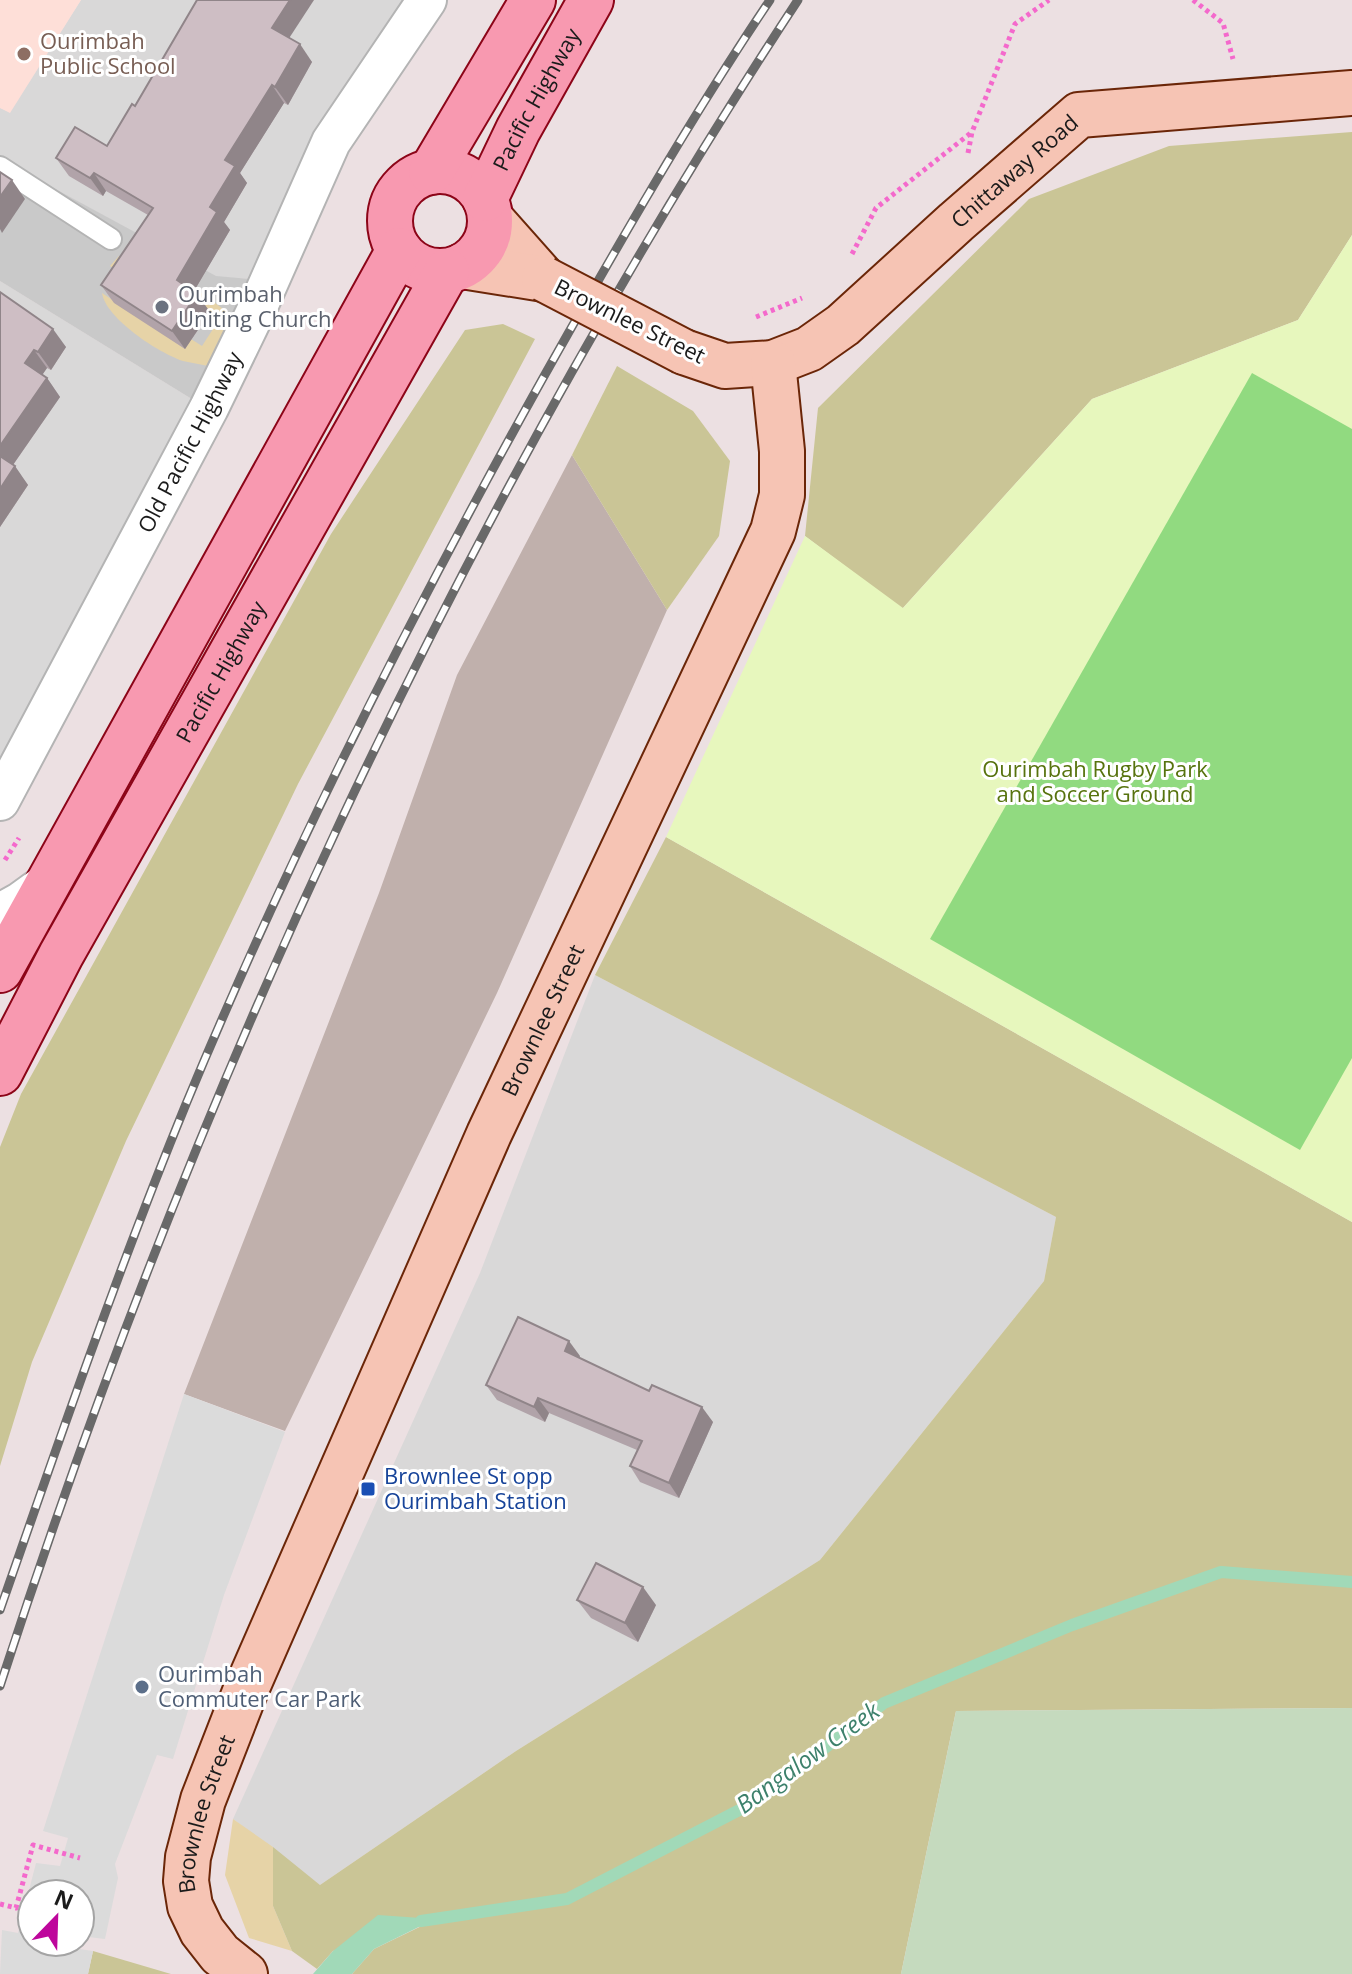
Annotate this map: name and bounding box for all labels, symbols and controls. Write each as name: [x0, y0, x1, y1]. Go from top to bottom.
street label: Pacific Highway: [485, 21, 587, 175]
place label: Ourimbah Public School: [40, 25, 176, 80]
marker: Ourimbah Public School: [15, 45, 33, 63]
street label: Chittaway Road: [944, 107, 1084, 234]
street label: Brownlee Street: [550, 271, 711, 370]
place label: Ourimbah Uniting Church: [178, 278, 332, 333]
marker: Ourimbah Uniting Church: [153, 298, 171, 316]
street label: Old Pacific Highway: [129, 345, 249, 538]
street label: Pacific Highway: [168, 594, 272, 748]
park label: Ourimbah Rugby Park and Soccer Ground: [982, 753, 1208, 808]
street label: Brownlee Street: [493, 939, 590, 1101]
place label: Brownlee St opp Ourimbah Station: [384, 1460, 567, 1515]
marker: Brownlee St opp Ourimbah Station: [359, 1480, 377, 1498]
place label: Ourimbah Commuter Car Park: [158, 1658, 361, 1713]
marker: Ourimbah Commuter Car Park: [133, 1678, 151, 1696]
water label: Bangalow Creek: [729, 1693, 887, 1820]
street label: Brownlee Street: [170, 1730, 241, 1896]
north arrow: [16, 1878, 96, 1958]
text: N: [50, 1881, 78, 1916]

